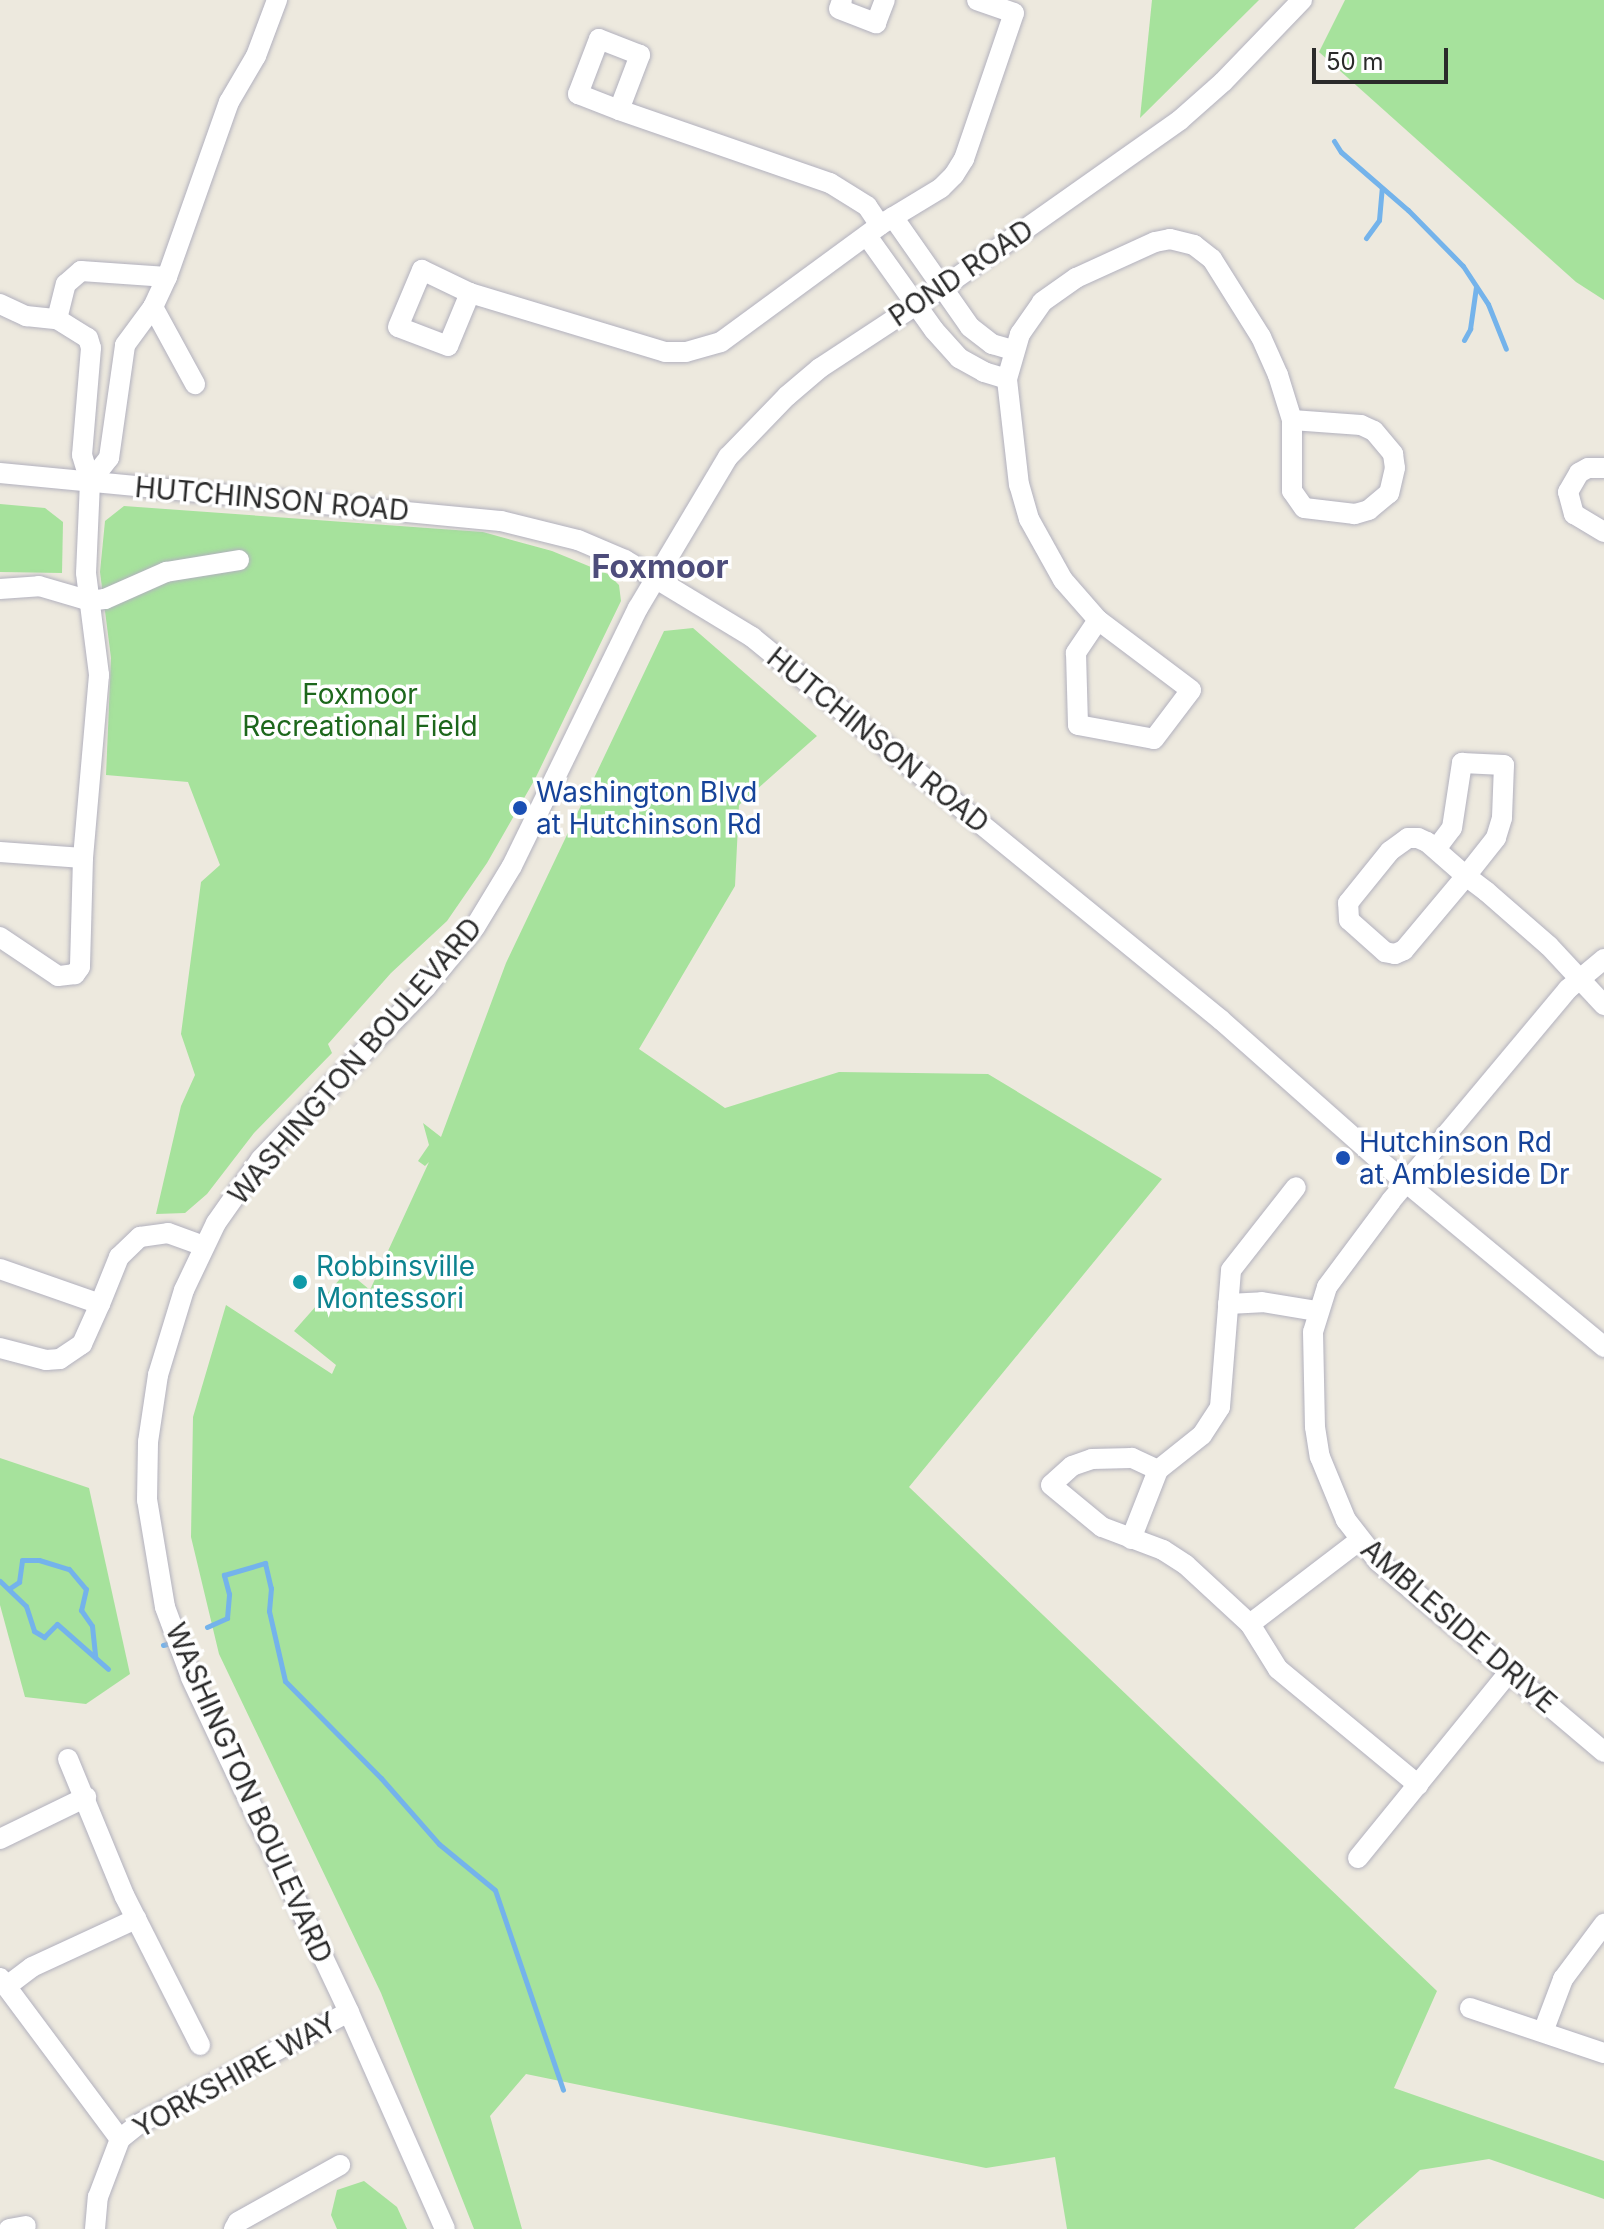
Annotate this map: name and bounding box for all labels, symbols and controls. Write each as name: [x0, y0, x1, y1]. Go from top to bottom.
scale bar: [1316, 32, 1452, 82]
text: 50 m: [1326, 47, 1384, 76]
street label: POND ROAD: [883, 213, 1039, 333]
street label: HUTCHINSON ROAD: [134, 470, 410, 528]
district label: Foxmoor: [592, 548, 728, 586]
street label: HUTCHINSON ROAD: [761, 640, 995, 840]
park label: Foxmoor Recreational Field: [242, 677, 478, 743]
place label: Washington Blvd at Hutchinson Rd: [536, 775, 762, 841]
marker: Washington Blvd at Hutchinson Rd: [511, 799, 529, 817]
street label: WASHINGTON BOULEVARD: [221, 911, 489, 1211]
place label: Hutchinson Rd at Ambleside Dr: [1359, 1125, 1570, 1191]
marker: Hutchinson Rd at Ambleside Dr: [1334, 1149, 1352, 1167]
place label: Robbinsville Montessori: [316, 1249, 475, 1315]
marker: Robbinsville Montessori: [291, 1273, 309, 1291]
street label: AMBLESIDE DRIVE: [1354, 1532, 1564, 1720]
street label: WASHINGTON BOULEVARD: [159, 1618, 339, 1968]
street label: YORKSHIRE WAY: [127, 2005, 343, 2145]

